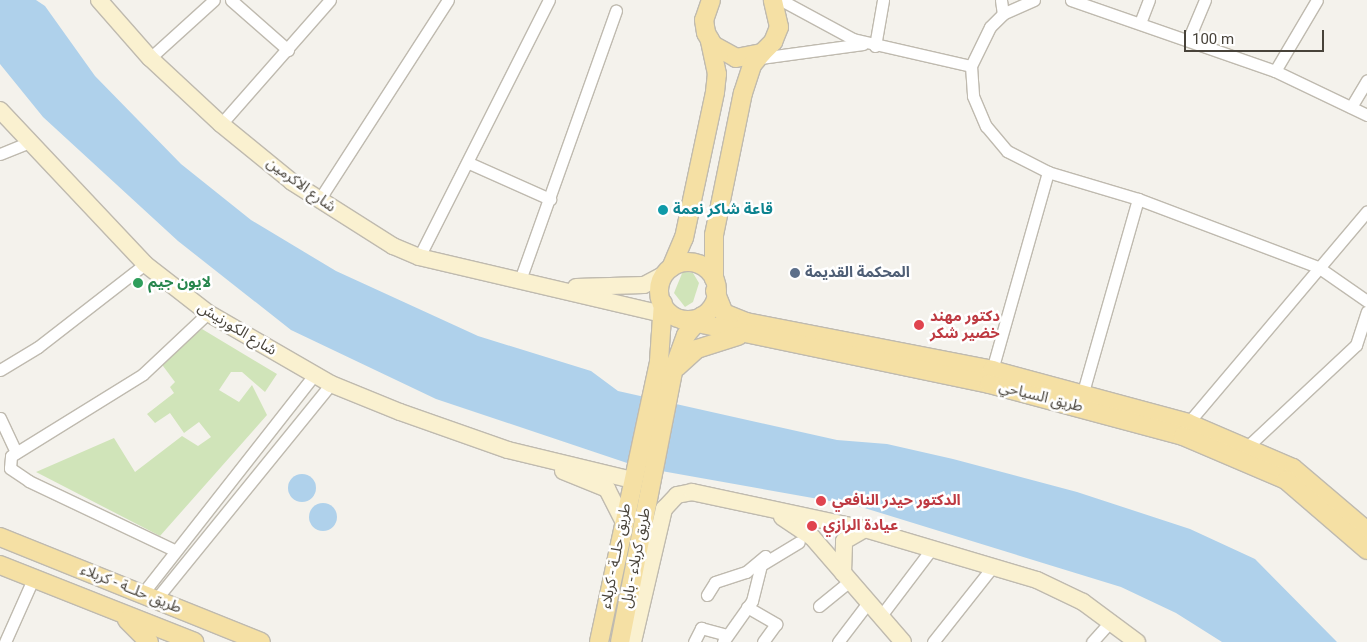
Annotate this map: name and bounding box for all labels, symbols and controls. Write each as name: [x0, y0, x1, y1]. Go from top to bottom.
scale bar: [1187, 20, 1327, 52]
text: 100 m: [1192, 30, 1234, 48]
street label: شارع الاكرمين: [263, 154, 339, 216]
place label: قاعة شاكر نعمة: [673, 201, 773, 219]
marker: قاعة شاكر نعمة: [657, 204, 669, 216]
place label: المحكمة القديمة: [805, 264, 910, 282]
marker: المحكمة القديمة: [789, 267, 801, 279]
place label: لايون جيم: [148, 274, 211, 292]
marker: لايون جيم: [132, 277, 144, 289]
street label: شارع الكورنيش: [194, 298, 280, 360]
place label: دكتور مهند خضير شكر: [930, 307, 1000, 342]
marker: دكتور مهند خضير شكر: [912, 318, 926, 332]
street label: طريق السياحي: [997, 378, 1085, 416]
place label: الدكتور حيدر النافعي: [832, 492, 961, 510]
marker: الدكتور حيدر النافعي: [814, 494, 828, 508]
street label: طريق حلــة - كربلاء: [597, 502, 635, 610]
street label: طريق كربلاء - بابل: [617, 506, 655, 610]
place label: عيادة الرازي: [823, 517, 898, 535]
marker: عيادة الرازي: [805, 519, 819, 533]
street label: طريق حلــة - كربلاء: [78, 561, 184, 617]

